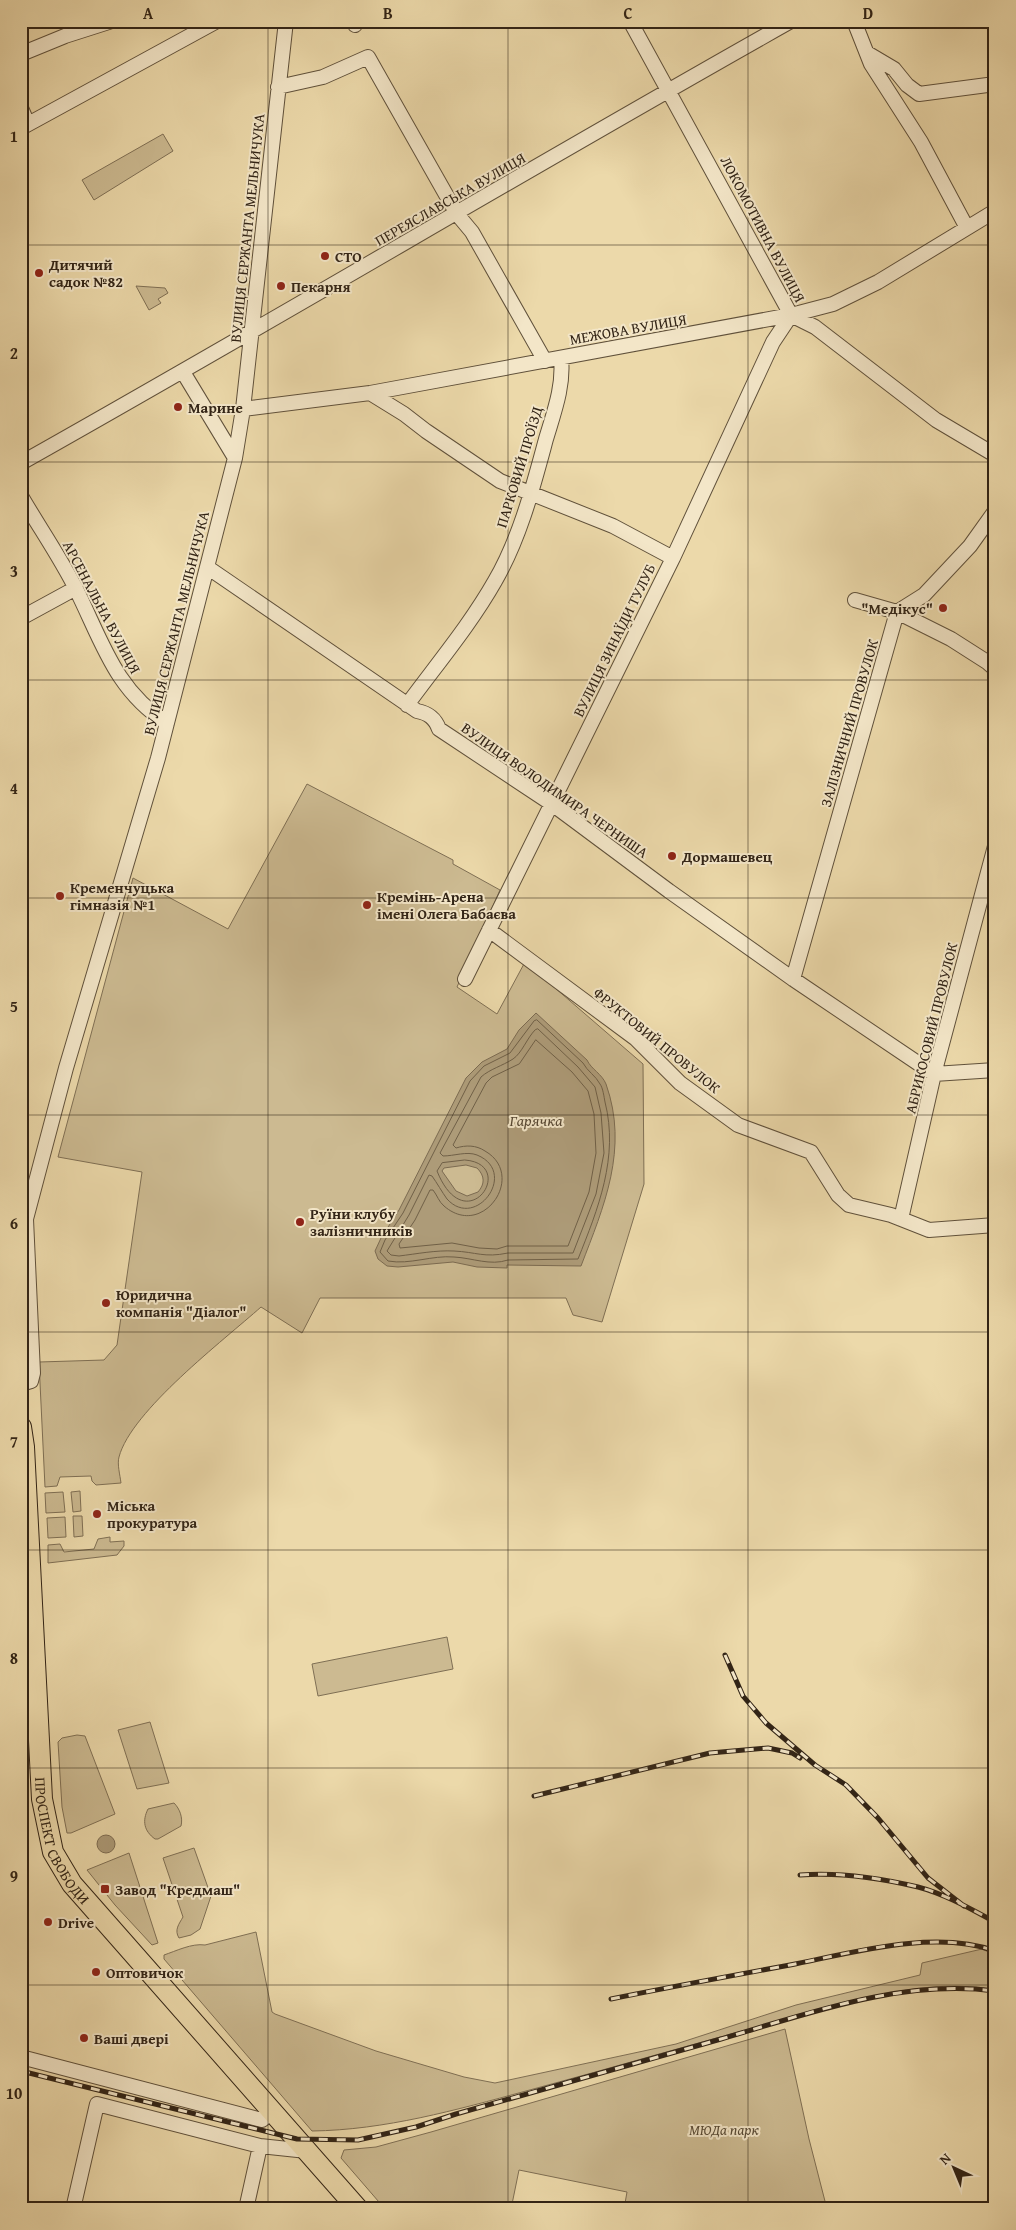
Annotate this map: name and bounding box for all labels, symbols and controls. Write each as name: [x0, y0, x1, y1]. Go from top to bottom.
text: A: [143, 1, 154, 25]
text: B: [383, 1, 393, 25]
text: C: [623, 1, 633, 25]
text: D: [863, 1, 873, 25]
street label: ВУЛИЦЯ СЕРЖАНТА МЕЛЬНИЧУКА: [225, 113, 269, 343]
text: 1: [10, 124, 18, 148]
street label: ПЕРЕЯСЛАВСЬКА ВУЛИЦЯ: [371, 147, 529, 251]
street label: ЛОКОМОТИВНА ВУЛИЦЯ: [715, 152, 811, 306]
place label: СТО: [335, 246, 362, 267]
marker: СТО: [319, 250, 331, 262]
place label: Дитячий садок №82: [48, 254, 123, 292]
marker: Дитячий садок №82: [33, 267, 45, 279]
place label: Пекарня: [291, 276, 351, 297]
marker: Пекарня: [275, 280, 287, 292]
street label: МЕЖОВА ВУЛИЦЯ: [568, 308, 688, 350]
text: 2: [10, 341, 18, 365]
place label: Марине: [188, 397, 243, 418]
marker: Марине: [172, 401, 184, 413]
street label: ПАРКОВИЙ ПРОЇЗД: [491, 403, 548, 530]
street label: ВУЛИЦЯ СЕРЖАНТА МЕЛЬНИЧУКА: [138, 509, 214, 737]
street label: АРСЕНАЛЬНА ВУЛИЦЯ: [58, 537, 146, 677]
text: 3: [10, 559, 18, 583]
street label: ВУЛИЦЯ ЗИНАЇДИ ТУЛУБ: [568, 560, 660, 720]
place label: "Медікус": [861, 598, 933, 619]
marker: "Медікус": [937, 602, 949, 614]
street label: ЗАЛІЗНИЧНИЙ ПРОВУЛОК: [815, 636, 883, 809]
street label: ВУЛИЦЯ ВОЛОДИМИРА ЧЕРНИША: [457, 717, 653, 863]
text: 4: [10, 776, 18, 800]
place label: Дормашевец: [681, 846, 773, 867]
marker: Дормашевец: [666, 850, 678, 862]
place label: Кременчуцька гімназія №1: [70, 877, 174, 915]
place label: Кремінь-Арена імені Олега Бабаєва: [377, 886, 516, 924]
marker: Кременчуцька гімназія №1: [54, 890, 66, 902]
marker: Кремінь-Арена імені Олега Бабаєва: [361, 899, 373, 911]
street label: АБРИКОСОВИЙ ПРОВУЛОК: [900, 939, 963, 1116]
street label: ФРУКТОВИЙ ПРОВУЛОК: [589, 982, 726, 1098]
text: 5: [10, 994, 18, 1018]
water label: Гарячка: [508, 1108, 563, 1132]
place label: Руїни клубу залізничників: [310, 1203, 413, 1241]
text: 6: [10, 1211, 18, 1235]
marker: Руїни клубу залізничників: [294, 1216, 306, 1228]
place label: Юридична компанія "Діалог": [116, 1284, 247, 1322]
marker: Юридична компанія "Діалог": [100, 1297, 112, 1309]
text: 7: [10, 1429, 18, 1453]
place label: Міська прокуратура: [107, 1495, 198, 1533]
marker: Міська прокуратура: [91, 1508, 103, 1520]
text: 8: [10, 1646, 18, 1670]
street label: ПРОСПЕКТ СВОБОДИ: [30, 1777, 95, 1908]
text: 9: [10, 1864, 18, 1888]
place label: Завод "Кредмаш": [115, 1879, 240, 1900]
marker: Завод "Кредмаш": [99, 1883, 111, 1895]
place label: Drive: [58, 1912, 94, 1933]
marker: Drive: [42, 1916, 54, 1928]
place label: Оптовичок: [106, 1962, 183, 1983]
marker: Оптовичок: [90, 1966, 102, 1978]
place label: Ваші двері: [94, 2028, 169, 2049]
marker: Ваші двері: [78, 2032, 90, 2044]
text: 10: [6, 2081, 22, 2105]
park label: МЮДа парк: [689, 2119, 760, 2140]
north arrow: [928, 2142, 978, 2192]
text: N: [935, 2148, 956, 2169]

